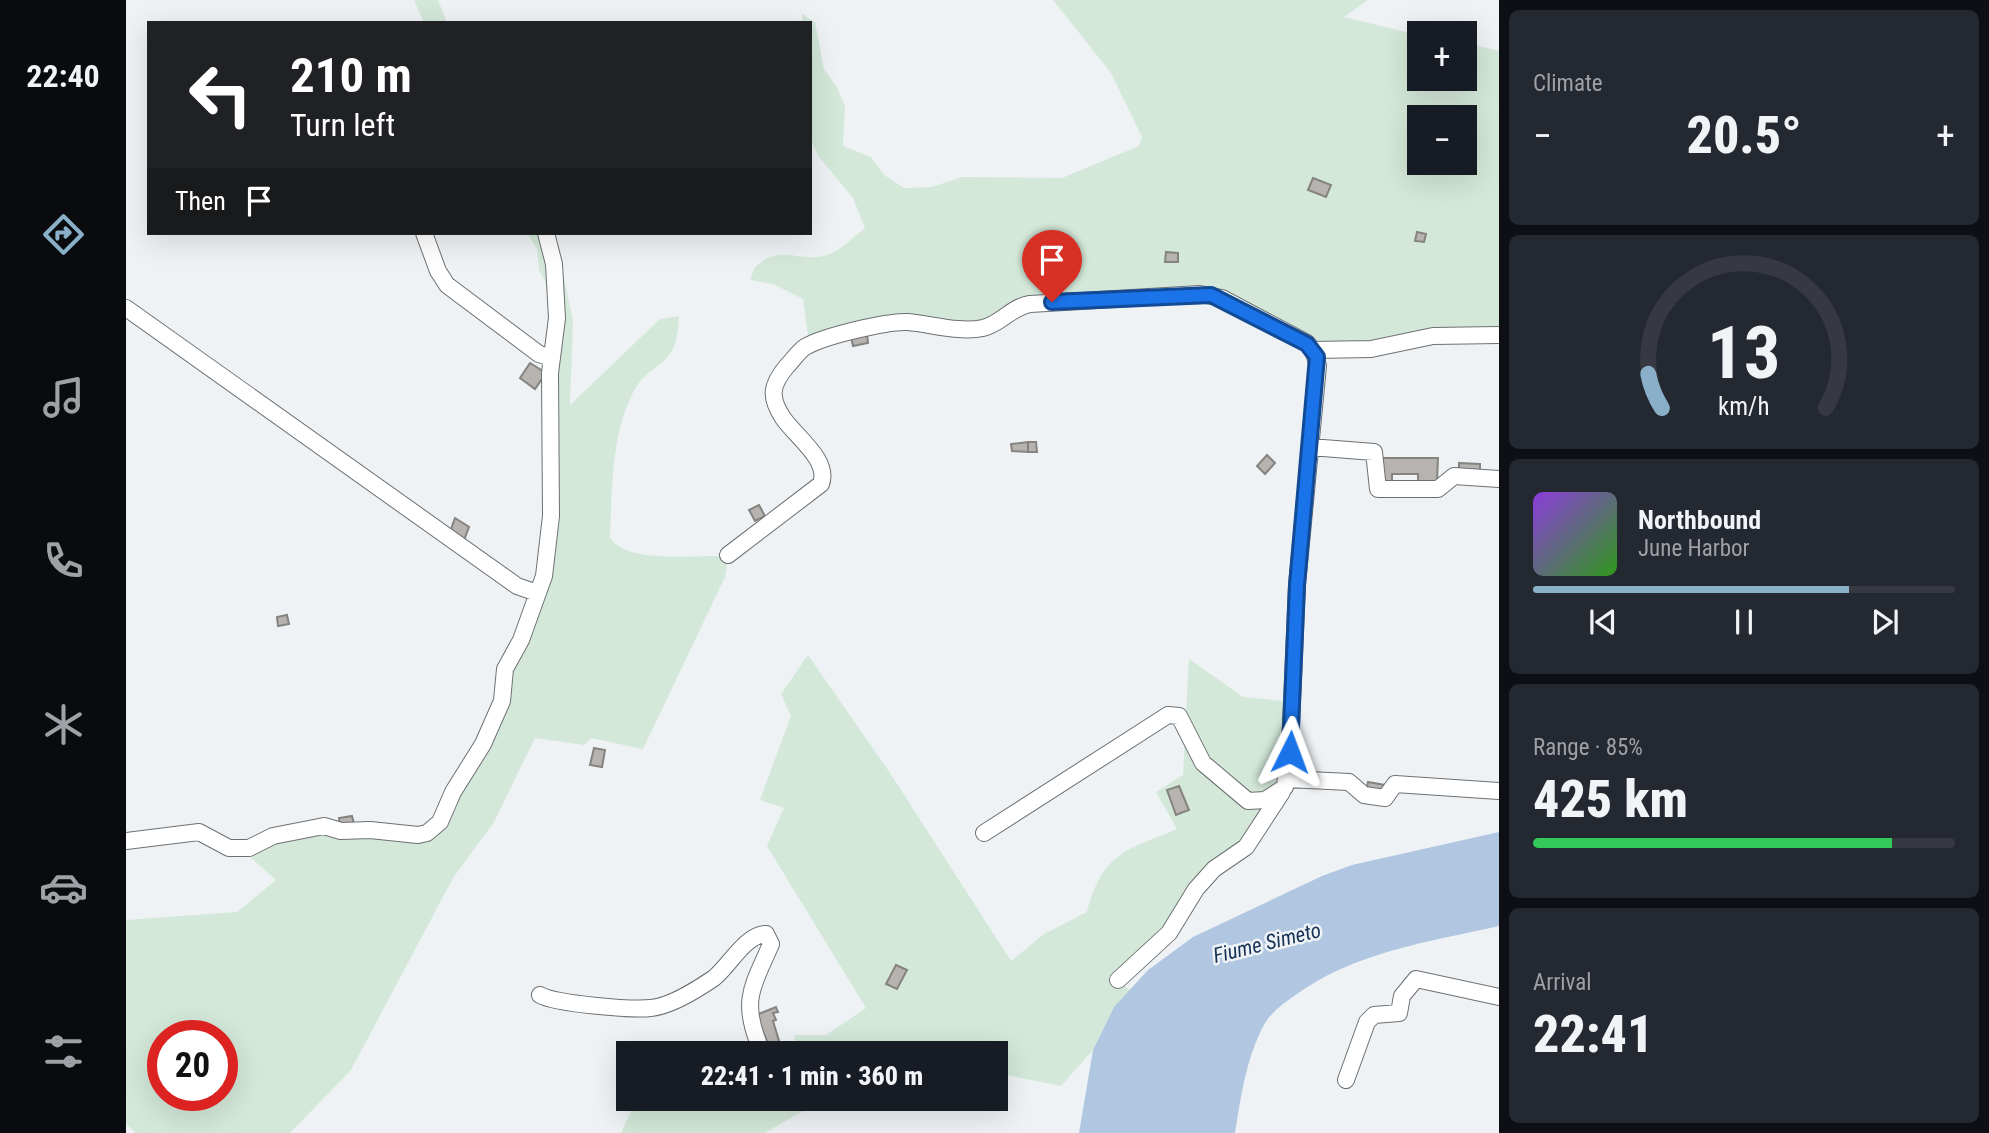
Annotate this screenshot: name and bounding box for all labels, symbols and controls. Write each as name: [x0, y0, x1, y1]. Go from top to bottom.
map controls: [1407, 21, 1477, 175]
button: +: [1407, 21, 1477, 91]
text: 210 m: [290, 47, 412, 104]
icon: left: [175, 49, 266, 140]
text: 22:40: [26, 57, 100, 95]
text: Climate: [1533, 70, 1603, 97]
button: −: [1407, 105, 1477, 175]
text: 20.5°: [1686, 105, 1802, 166]
text: Turn left: [290, 106, 395, 144]
text: −: [1533, 114, 1552, 158]
text: +: [1936, 114, 1955, 158]
icon: arrive: [240, 182, 278, 220]
text: Then: [175, 186, 226, 216]
icon: directions: [39, 210, 88, 259]
pin: [1022, 230, 1082, 302]
icon: arrive: [1033, 241, 1071, 279]
text: 13: [1707, 310, 1781, 396]
icon: music: [39, 373, 88, 422]
text: km/h: [1718, 392, 1770, 421]
text: Northbound: [1638, 505, 1761, 535]
text: June Harbor: [1638, 535, 1750, 562]
icon: phone: [39, 536, 88, 585]
icon: previous: [1584, 603, 1622, 641]
icon: pause: [1725, 603, 1763, 641]
icon: next: [1866, 603, 1904, 641]
icon: climate: [39, 700, 88, 749]
position arrow: [1253, 715, 1327, 789]
text: Range · 85%: [1533, 734, 1643, 761]
text: 425 km: [1533, 769, 1688, 830]
icon: car: [39, 863, 88, 912]
water label: Fiume Simeto: [1211, 918, 1323, 968]
text: Arrival: [1533, 969, 1592, 996]
text: 22:41: [1533, 1004, 1653, 1065]
speed limit sign: 20: [147, 1020, 238, 1111]
icon: filters: [39, 1027, 88, 1076]
text: 22:41 · 1 min · 360 m: [701, 1061, 923, 1091]

